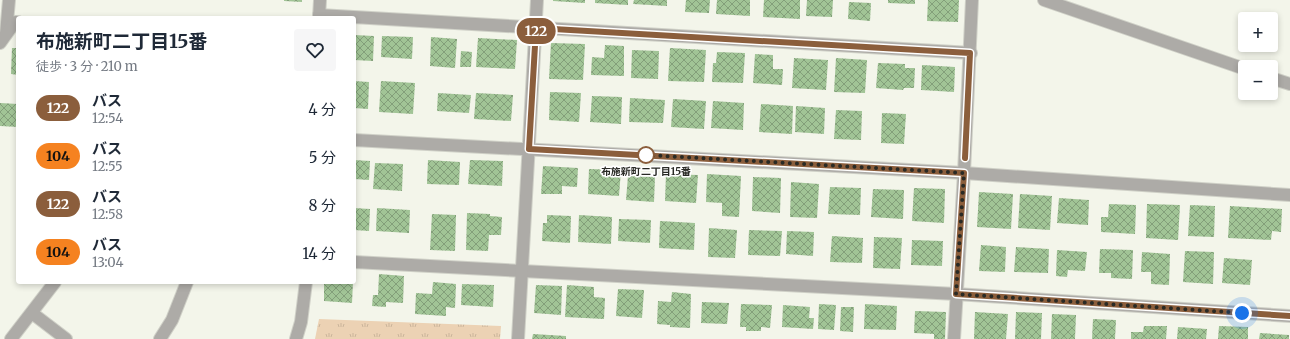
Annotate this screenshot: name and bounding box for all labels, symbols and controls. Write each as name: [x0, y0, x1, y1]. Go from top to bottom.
map controls: [1238, 12, 1278, 100]
button: +: [1238, 12, 1278, 52]
line badge: 122: [513, 18, 559, 44]
text: 122: [525, 22, 547, 40]
text: 布施新町二丁目15番: [36, 29, 207, 53]
button: heart: [294, 29, 336, 71]
text: 徒歩 · 3 分 · 210 m: [36, 58, 138, 75]
button: −: [1238, 60, 1278, 100]
text: バス: [92, 91, 122, 110]
text: 122: [47, 99, 69, 117]
text: 4 分: [308, 100, 336, 119]
text: 12:54: [92, 110, 123, 127]
text: バス: [92, 139, 122, 158]
marker: 布施新町二丁目15番: [637, 146, 655, 164]
text: 104: [46, 147, 70, 165]
text: 5 分: [309, 148, 336, 167]
text: 12:55: [92, 158, 123, 175]
place label: 布施新町二丁目15番: [601, 165, 691, 178]
text: バス: [92, 187, 122, 206]
text: 122: [47, 195, 69, 213]
text: 8 分: [309, 196, 336, 215]
text: 12:58: [92, 206, 123, 223]
text: バス: [92, 235, 122, 254]
text: 104: [46, 243, 70, 261]
text: 14 分: [302, 244, 336, 263]
text: 13:04: [92, 254, 124, 271]
your location: [1232, 303, 1252, 323]

